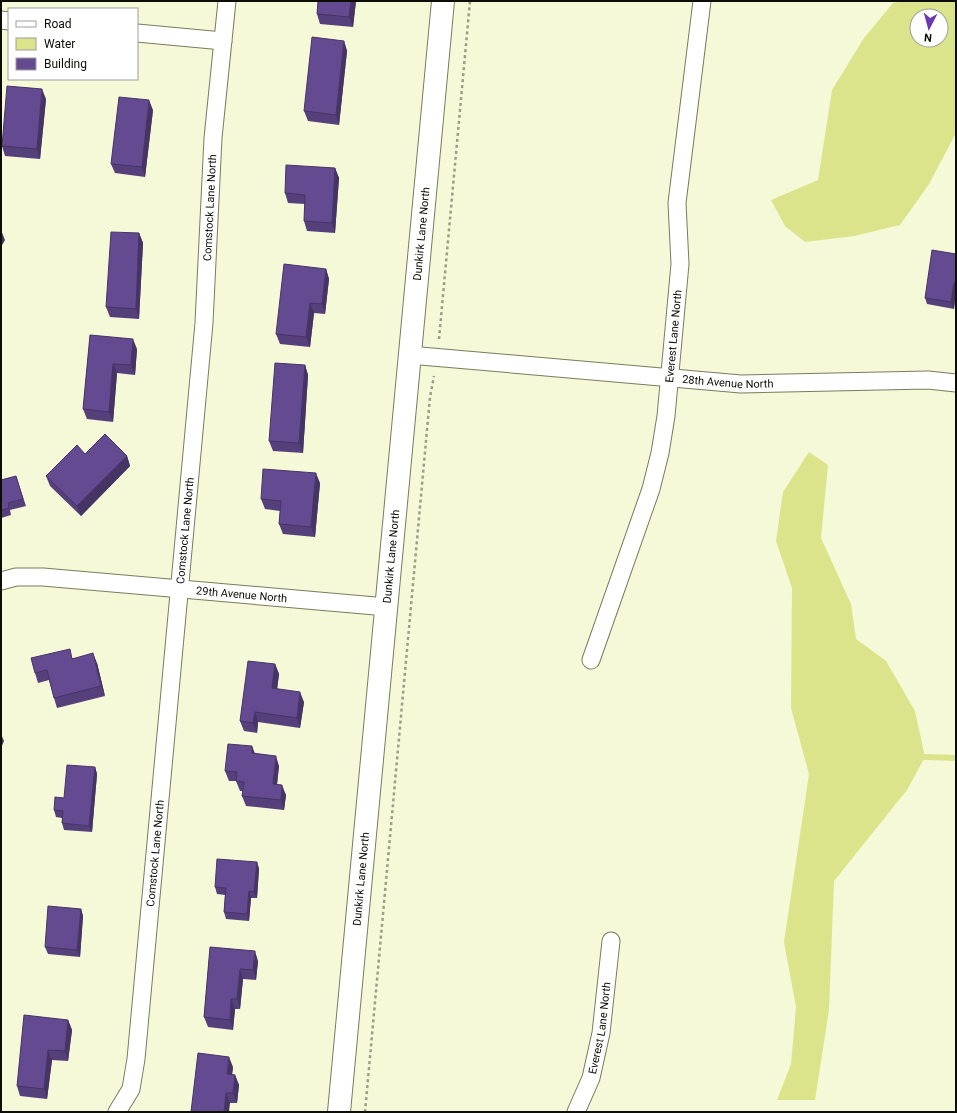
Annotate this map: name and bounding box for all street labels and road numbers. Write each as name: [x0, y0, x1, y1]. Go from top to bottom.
street label: Comstock Lane North: [201, 154, 219, 261]
street label: Dunkirk Lane North: [410, 186, 432, 281]
street label: Everest Lane North: [663, 289, 684, 383]
street label: 28th Avenue North: [682, 372, 774, 391]
street label: Comstock Lane North: [173, 477, 196, 584]
street label: Dunkirk Lane North: [380, 509, 402, 604]
street label: 29th Avenue North: [196, 584, 288, 605]
street label: Comstock Lane North: [144, 799, 166, 907]
street label: Dunkirk Lane North: [350, 832, 372, 926]
street label: Everest Lane North: [586, 981, 613, 1075]

